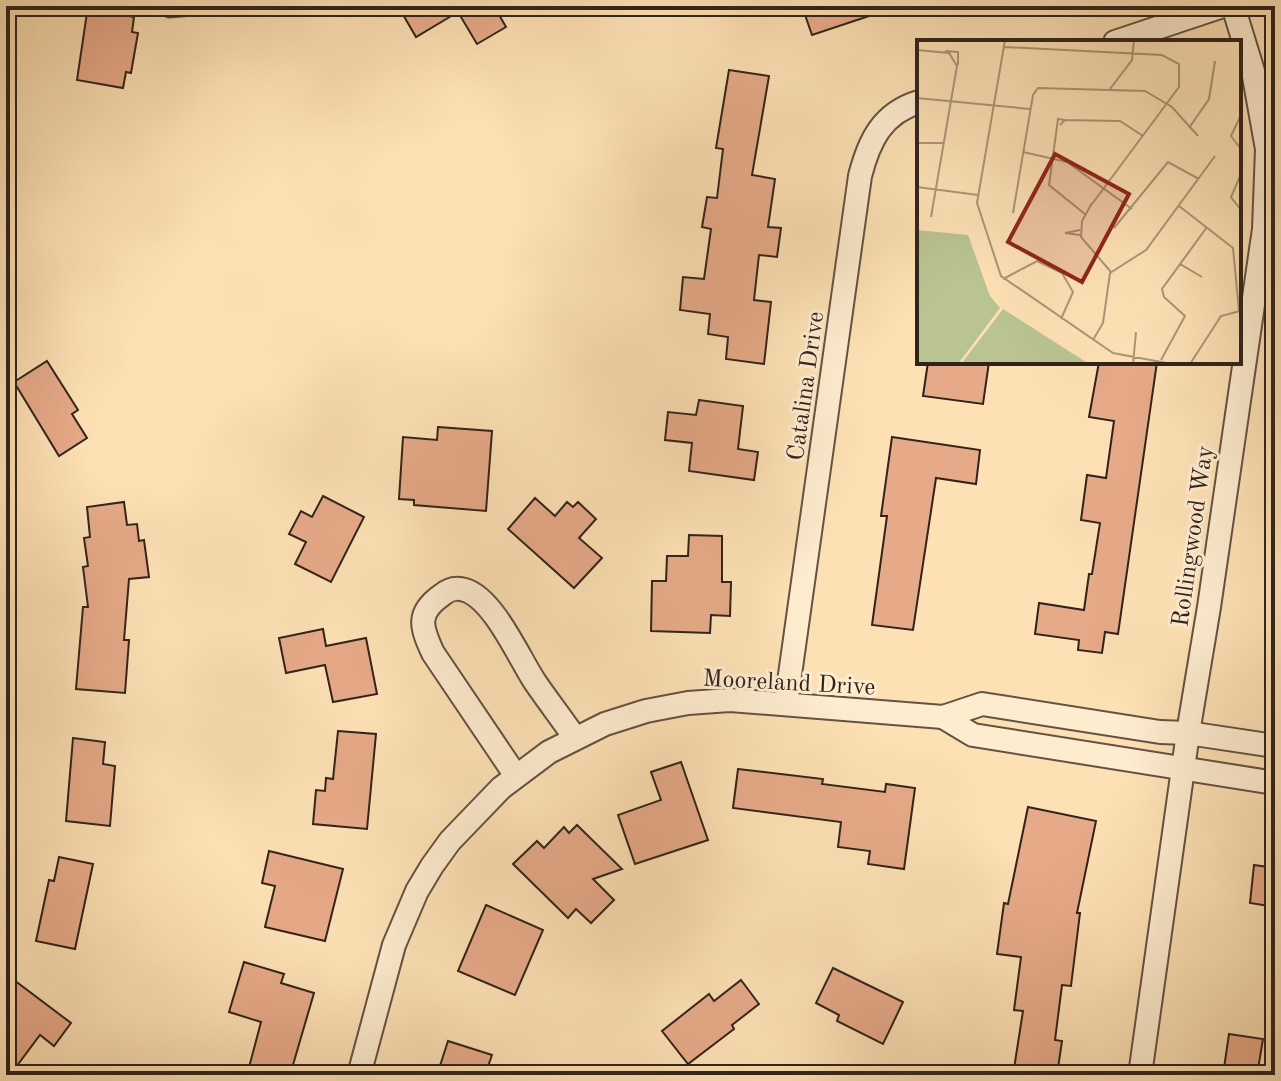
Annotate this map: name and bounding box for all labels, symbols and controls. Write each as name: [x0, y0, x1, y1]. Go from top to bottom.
inset map: [917, 40, 1241, 364]
street label: Catalina Drive: [785, 310, 829, 462]
street label: Rollingwood Way: [1169, 444, 1219, 629]
street label: Mooreland Drive: [702, 667, 876, 701]

